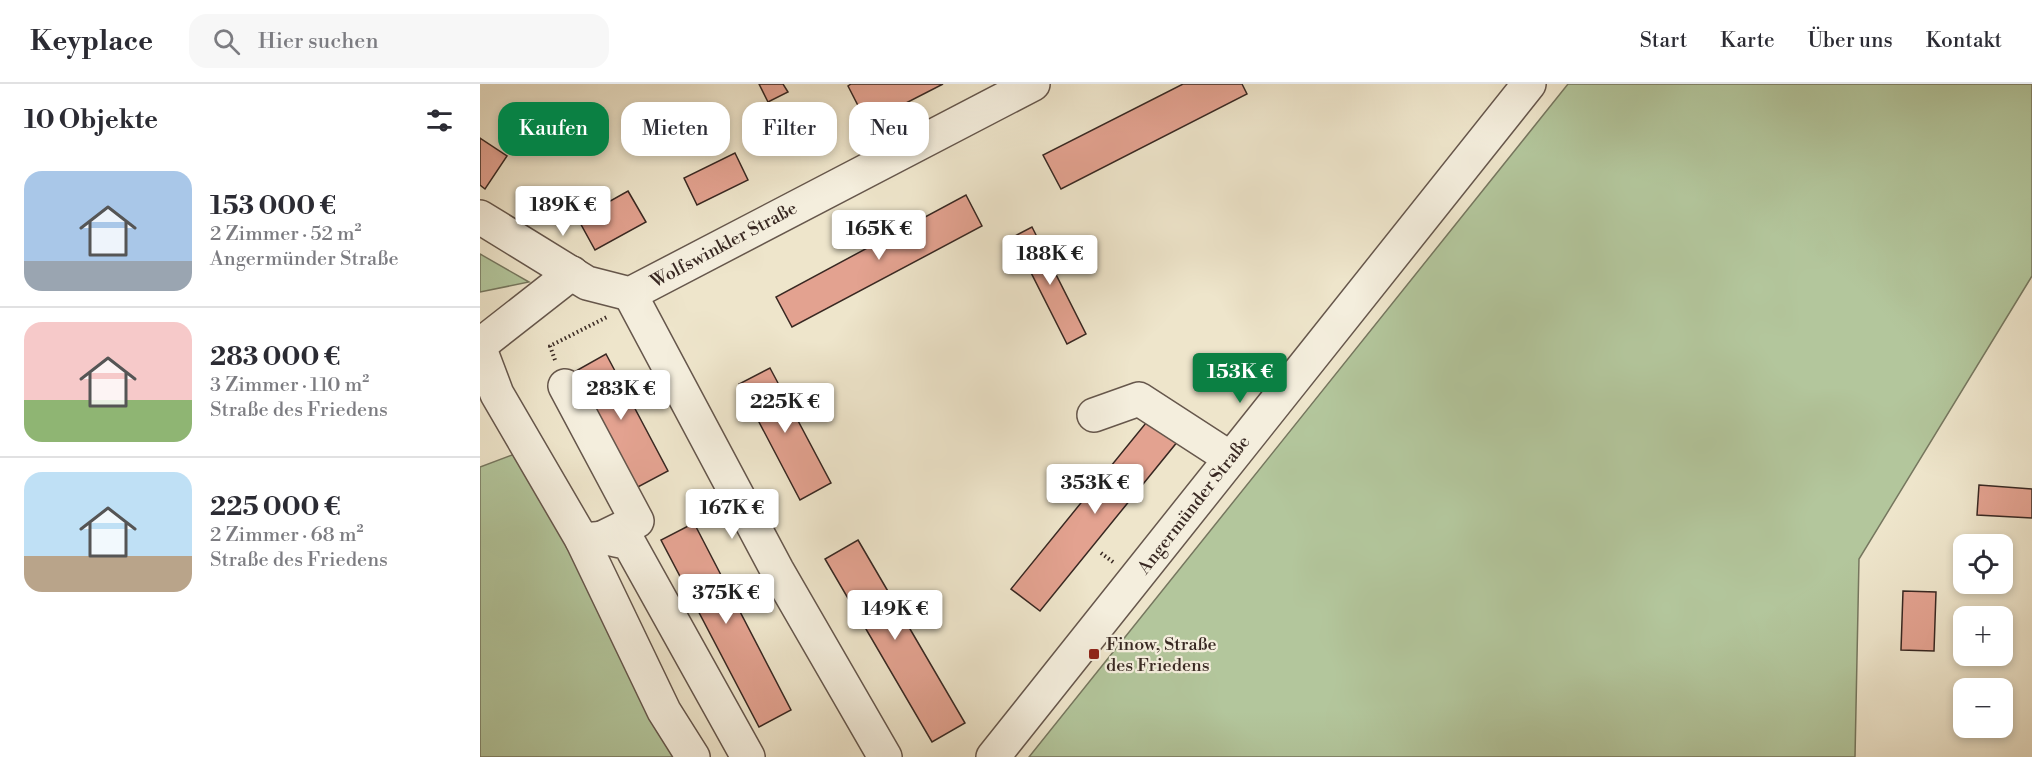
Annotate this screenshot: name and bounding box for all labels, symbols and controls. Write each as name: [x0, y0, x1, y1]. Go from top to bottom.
search box: [189, 14, 609, 68]
text: Keyplace: [30, 24, 153, 59]
icon: search: [210, 25, 243, 58]
text: Hier suchen: [258, 28, 379, 55]
text: Start: [1640, 28, 1687, 54]
text: Karte: [1720, 28, 1775, 54]
text: Über uns: [1808, 28, 1893, 54]
text: Kontakt: [1926, 28, 2002, 54]
chip: Kaufen: [498, 102, 609, 156]
chip: Mieten: [621, 102, 730, 156]
chip: Filter: [742, 102, 837, 156]
chip: Neu: [849, 102, 929, 156]
text: 10 Objekte: [24, 104, 158, 136]
icon: filters: [423, 104, 456, 137]
pin: 189K €: [514, 186, 612, 237]
text: 153 000 €: [210, 190, 336, 222]
text: 189K €: [529, 193, 597, 218]
icon: home: [72, 195, 144, 267]
street label: Wolfswinkler Straße: [646, 197, 801, 294]
pin: 165K €: [830, 210, 928, 261]
text: 165K €: [846, 217, 912, 242]
text: 2 Zimmer · 52 m²: [210, 222, 362, 247]
pin: 188K €: [1001, 235, 1099, 286]
text: 188K €: [1016, 242, 1084, 267]
text: Angermünder Straße: [210, 247, 399, 272]
text: 283 000 €: [210, 341, 340, 373]
icon: home: [72, 346, 144, 418]
pin: 153K €: [1191, 353, 1289, 404]
text: 153K €: [1207, 360, 1273, 385]
pin: 283K €: [572, 370, 670, 421]
text: 3 Zimmer · 110 m²: [210, 373, 369, 398]
text: 283K €: [586, 377, 656, 402]
pin: 225K €: [736, 383, 834, 434]
text: 225K €: [750, 390, 820, 415]
text: Straße des Friedens: [210, 398, 388, 423]
street label: Angermünder Straße: [1132, 431, 1255, 580]
pin: 353K €: [1046, 464, 1144, 515]
text: 353K €: [1061, 471, 1129, 496]
pin: 167K €: [683, 489, 781, 540]
text: 225 000 €: [210, 491, 341, 523]
icon: home: [72, 496, 144, 568]
text: 167K €: [700, 496, 764, 521]
text: 2 Zimmer · 68 m²: [210, 523, 364, 548]
map controls: [1953, 534, 2013, 738]
button: locate: [1953, 534, 2013, 594]
text: Straße des Friedens: [210, 548, 388, 573]
pin: 375K €: [677, 574, 775, 625]
text: 375K €: [692, 581, 760, 606]
pin: 149K €: [846, 590, 944, 641]
text: 149K €: [861, 597, 929, 622]
button: +: [1953, 606, 2013, 666]
place label: Finow, Straße des Friedens: [1106, 633, 1217, 677]
marker: Finow, Straße des Friedens: [1087, 647, 1101, 661]
button: −: [1953, 678, 2013, 738]

